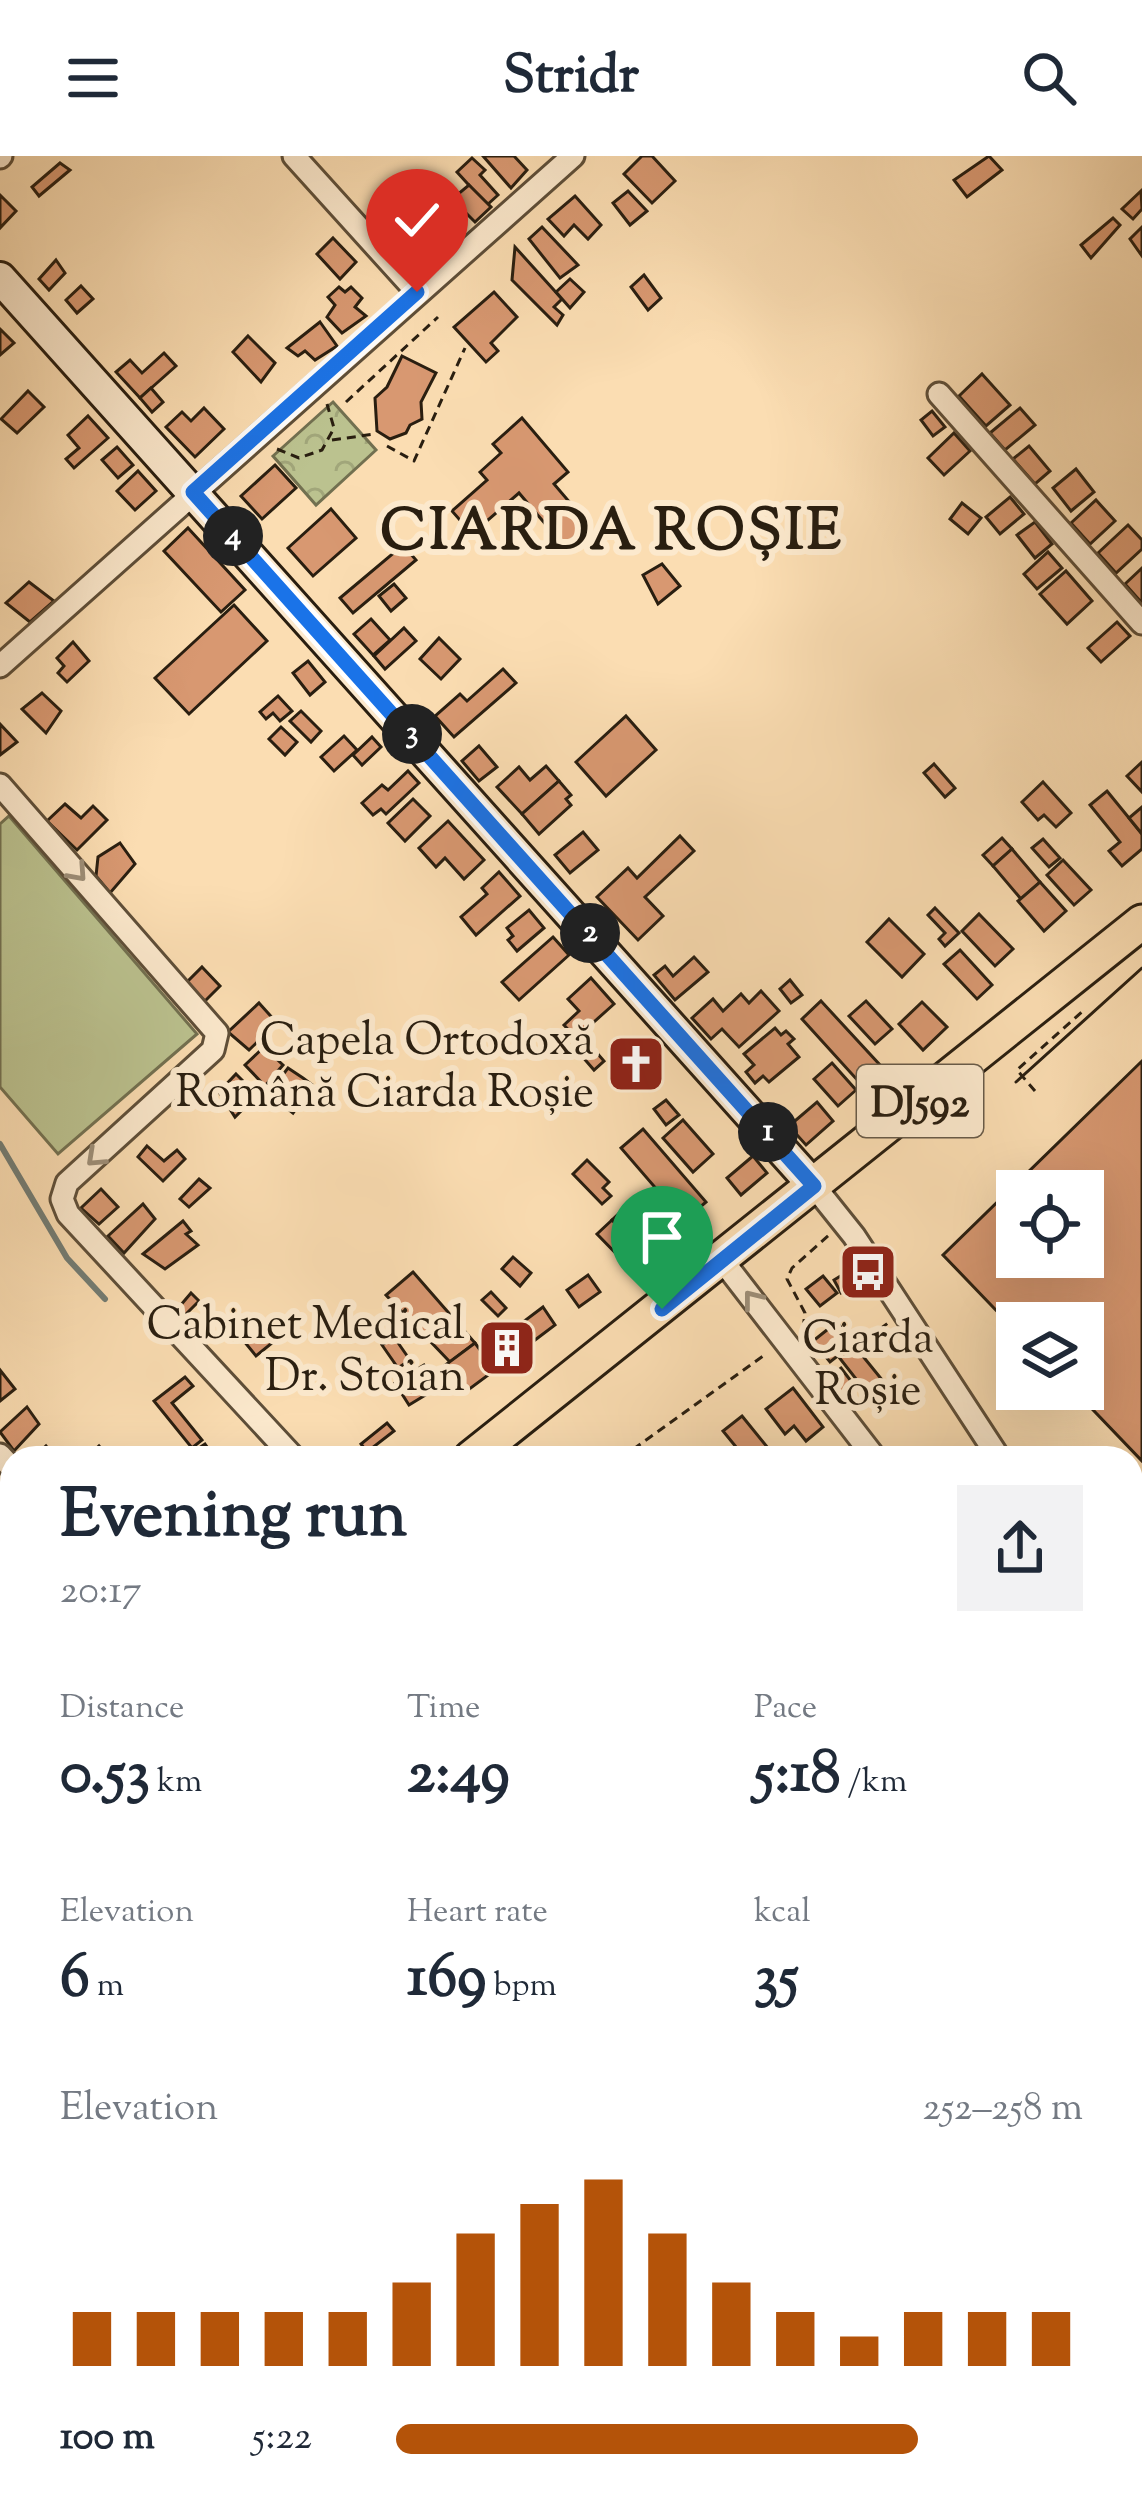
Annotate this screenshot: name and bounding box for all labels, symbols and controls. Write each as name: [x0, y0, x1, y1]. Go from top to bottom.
text: Stridr: [503, 39, 639, 117]
icon: menu: [60, 45, 126, 111]
icon: search: [1016, 45, 1082, 111]
pin: [366, 169, 468, 292]
icon: check: [384, 187, 450, 253]
district label: CIARDA ROȘIE: [380, 493, 844, 575]
pin: 4: [203, 506, 263, 566]
text: 4: [225, 512, 241, 560]
pin: 3: [382, 704, 442, 764]
text: 3: [405, 710, 419, 758]
one-way arrow: [64, 859, 85, 880]
pin: 2: [560, 903, 620, 963]
text: 2: [582, 909, 598, 957]
place label: Capela Ortodoxă Română Ciarda Roșie: [175, 1011, 594, 1128]
church icon: Capela Ortodoxă Română Ciarda Roșie: [605, 1033, 667, 1095]
road number: DJ592: [857, 1065, 983, 1137]
pin: 1: [738, 1102, 798, 1162]
text: 1: [762, 1108, 774, 1156]
one-way arrow: [87, 1144, 108, 1165]
map controls: [996, 1170, 1104, 1410]
button: locate: [996, 1170, 1104, 1278]
pin: [611, 1186, 713, 1309]
icon: arrive: [629, 1204, 695, 1270]
bus stop icon: Ciarda Roșie: [837, 1241, 899, 1303]
one-way arrow: [744, 1291, 766, 1312]
place label: Cabinet Medical Dr. Stoian: [147, 1295, 465, 1412]
button: layers: [996, 1302, 1104, 1410]
place label: Ciarda Roșie: [802, 1309, 934, 1426]
building icon: Cabinet Medical Dr. Stoian: [476, 1317, 538, 1379]
text: Evening run: [60, 1472, 407, 1567]
button: share: [957, 1485, 1083, 1611]
text: 20:17: [60, 1565, 141, 1621]
text: Distance: [60, 1685, 184, 1733]
text: Time: [407, 1685, 480, 1733]
text: Pace: [754, 1685, 817, 1733]
text: 0.53: [60, 1733, 150, 1820]
text: 2:49: [407, 1733, 510, 1820]
text: 5:18: [754, 1733, 841, 1820]
text: km: [150, 1759, 202, 1807]
text: /km: [841, 1759, 907, 1807]
text: Elevation: [60, 1889, 194, 1937]
text: Heart rate: [407, 1889, 548, 1937]
text: kcal: [754, 1889, 811, 1937]
text: 6: [60, 1937, 90, 2024]
text: 169: [407, 1937, 486, 2024]
text: 35: [754, 1937, 799, 2024]
text: m: [90, 1963, 124, 2011]
text: bpm: [486, 1963, 557, 2011]
text: Elevation: [60, 2082, 218, 2138]
text: 252–258 m: [922, 2082, 1083, 2138]
text: 100 m: [60, 2411, 155, 2467]
text: 5:22: [252, 2411, 312, 2467]

